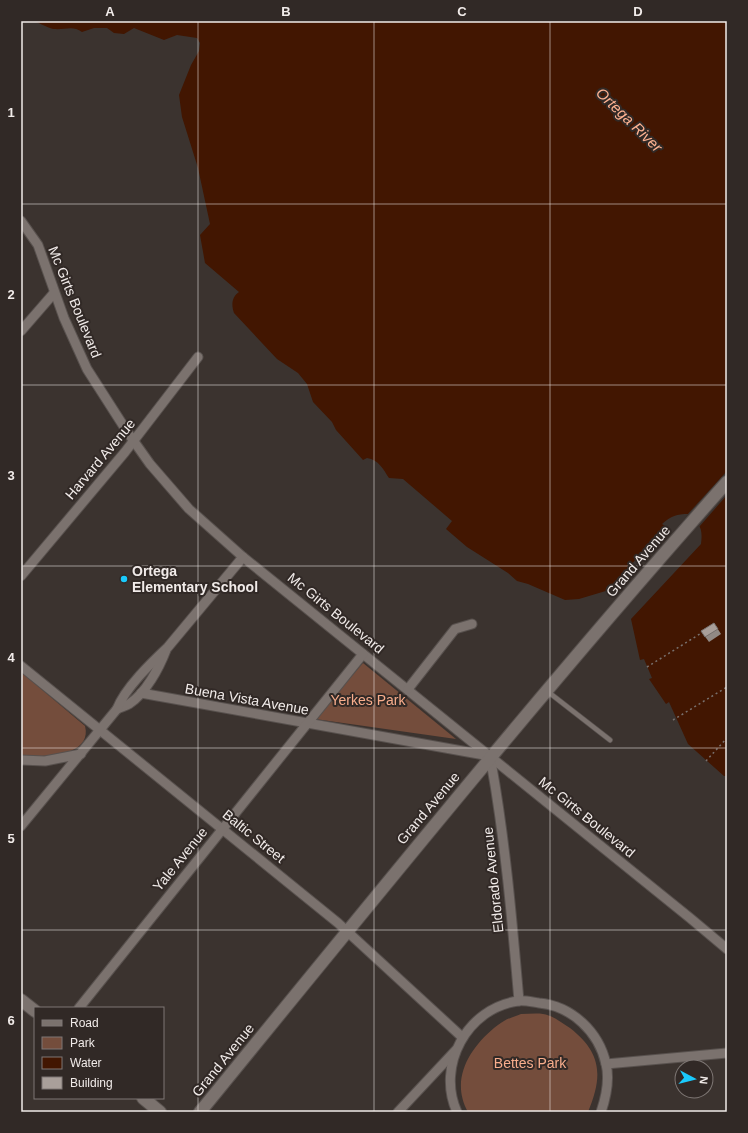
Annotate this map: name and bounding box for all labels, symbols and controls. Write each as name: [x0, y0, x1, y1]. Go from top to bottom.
text: A: [105, 4, 115, 19]
text: B: [281, 4, 291, 19]
text: C: [457, 4, 467, 19]
text: D: [633, 4, 643, 19]
water label: Ortega River: [593, 84, 667, 156]
text: 1: [7, 105, 15, 120]
street label: Mc Girts Boulevard: [45, 244, 105, 360]
text: 2: [7, 287, 15, 302]
street label: Harvard Avenue: [62, 415, 138, 502]
text: 3: [7, 468, 15, 483]
street label: Grand Avenue: [603, 522, 673, 600]
place label: Ortega Elementary School: [132, 563, 258, 595]
street label: Mc Girts Boulevard: [285, 569, 387, 657]
marker: Ortega Elementary School: [119, 574, 129, 584]
text: 4: [7, 650, 15, 665]
street label: Buena Vista Avenue: [184, 680, 310, 718]
park label: Yerkes Park: [331, 692, 406, 708]
street label: Grand Avenue: [393, 769, 463, 847]
street label: Mc Girts Boulevard: [536, 773, 638, 861]
street label: Baltic Street: [220, 806, 288, 866]
street label: Yale Avenue: [149, 824, 211, 894]
street label: Eldorado Avenue: [479, 826, 507, 934]
text: 5: [7, 831, 15, 846]
legend: [34, 1007, 164, 1099]
text: 6: [7, 1013, 15, 1028]
text: Road: [70, 1016, 99, 1030]
street label: Grand Avenue: [189, 1020, 257, 1100]
text: Park: [70, 1036, 96, 1050]
park label: Bettes Park: [494, 1055, 567, 1071]
text: Water: [70, 1056, 102, 1070]
north arrow: [674, 1059, 714, 1099]
text: Building: [70, 1076, 113, 1090]
text: N: [697, 1076, 710, 1085]

